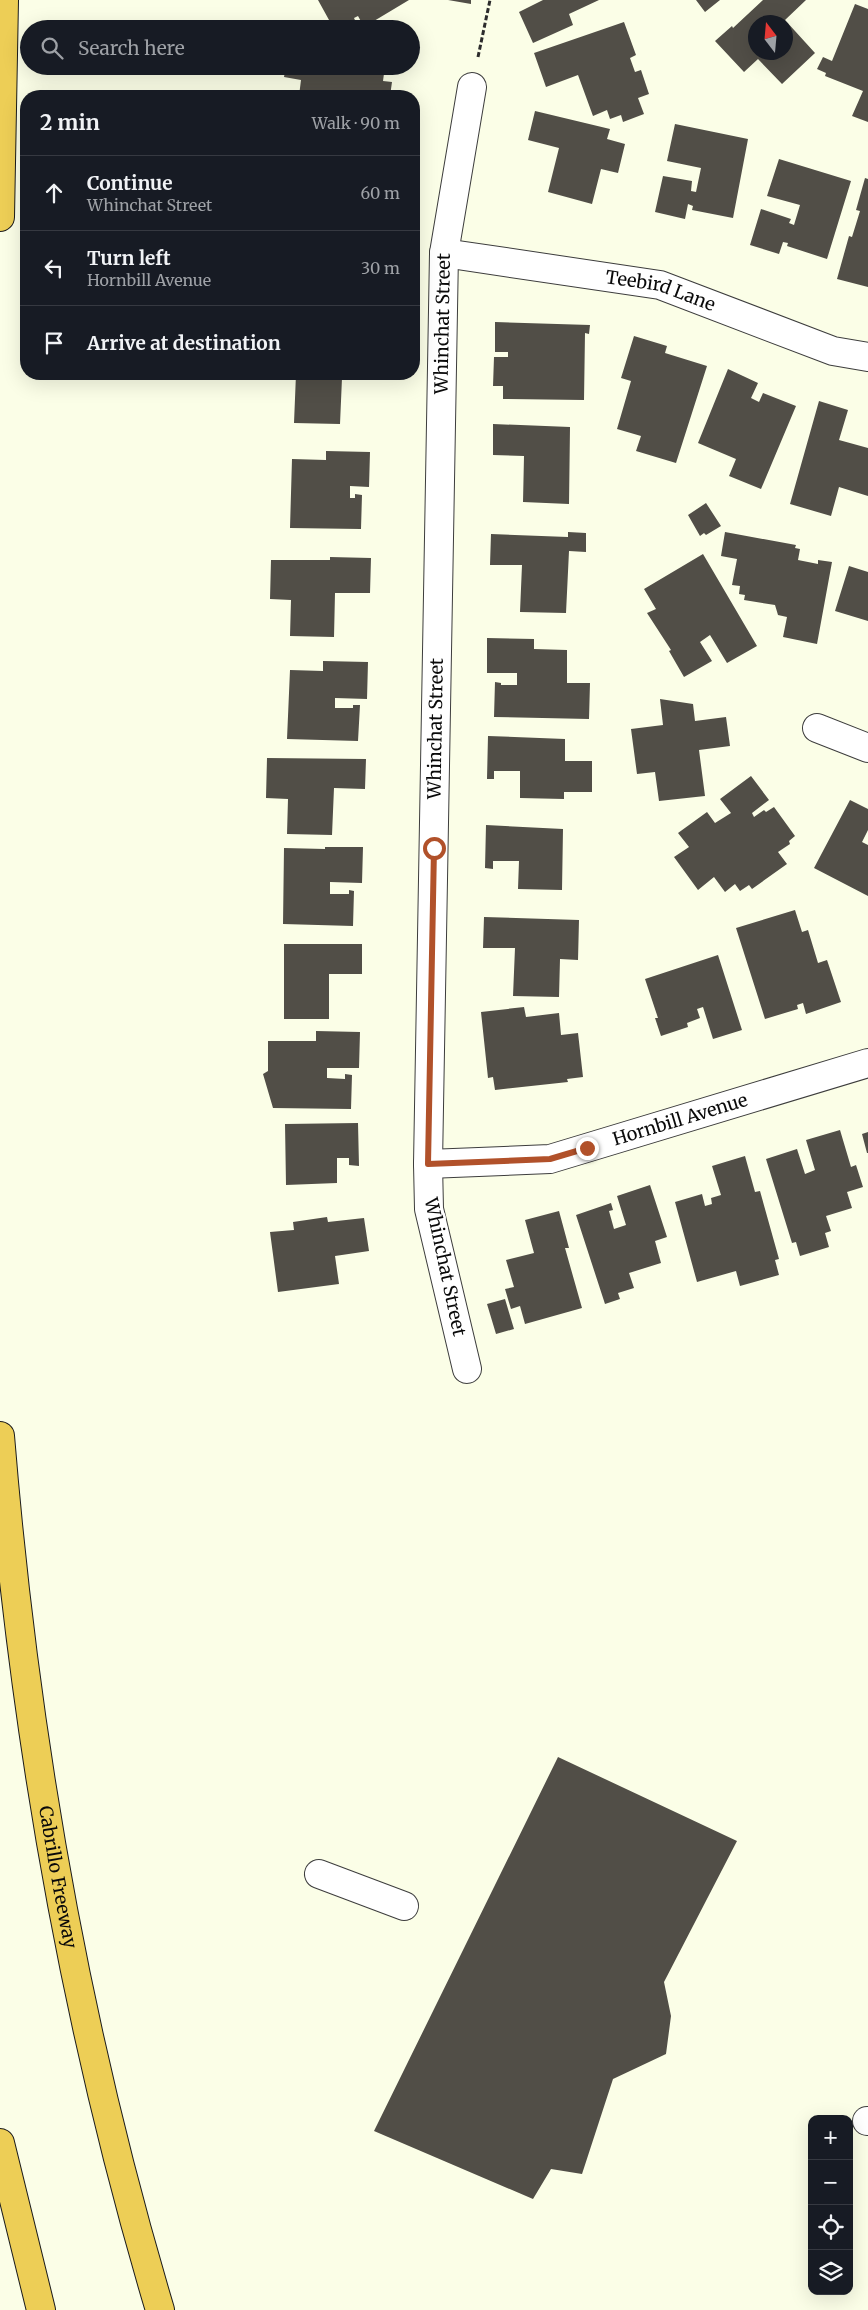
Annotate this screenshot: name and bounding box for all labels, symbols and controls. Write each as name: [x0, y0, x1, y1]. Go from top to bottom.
north arrow: [748, 15, 793, 60]
search box: [20, 20, 420, 75]
icon: search: [38, 34, 66, 62]
text: Search here: [78, 36, 185, 60]
text: 2 min: [40, 109, 100, 136]
text: Walk · 90 m: [312, 113, 400, 133]
text: Continue: [87, 171, 173, 195]
icon: ahead: [40, 179, 68, 207]
text: 60 m: [360, 183, 400, 203]
text: Whinchat Street: [87, 195, 212, 215]
text: Turn left: [87, 246, 171, 270]
street label: Whinchat Street: [430, 253, 455, 395]
icon: left: [40, 254, 68, 282]
text: 30 m: [361, 258, 400, 278]
street label: Teebird Lane: [604, 265, 719, 316]
text: Hornbill Avenue: [87, 270, 211, 290]
icon: arrive: [40, 329, 68, 357]
text: Arrive at destination: [87, 331, 281, 355]
street label: Whinchat Street: [422, 658, 448, 800]
route start: [423, 837, 446, 860]
street label: Hornbill Avenue: [610, 1088, 750, 1150]
route end: [576, 1137, 599, 1160]
street label: Whinchat Street: [419, 1195, 471, 1338]
street label: Cabrillo Freeway: [34, 1804, 82, 1951]
map controls: [808, 2115, 853, 2295]
button: +: [808, 2115, 853, 2160]
button: −: [808, 2160, 853, 2205]
button: locate: [808, 2205, 853, 2250]
button: layers: [808, 2250, 853, 2295]

